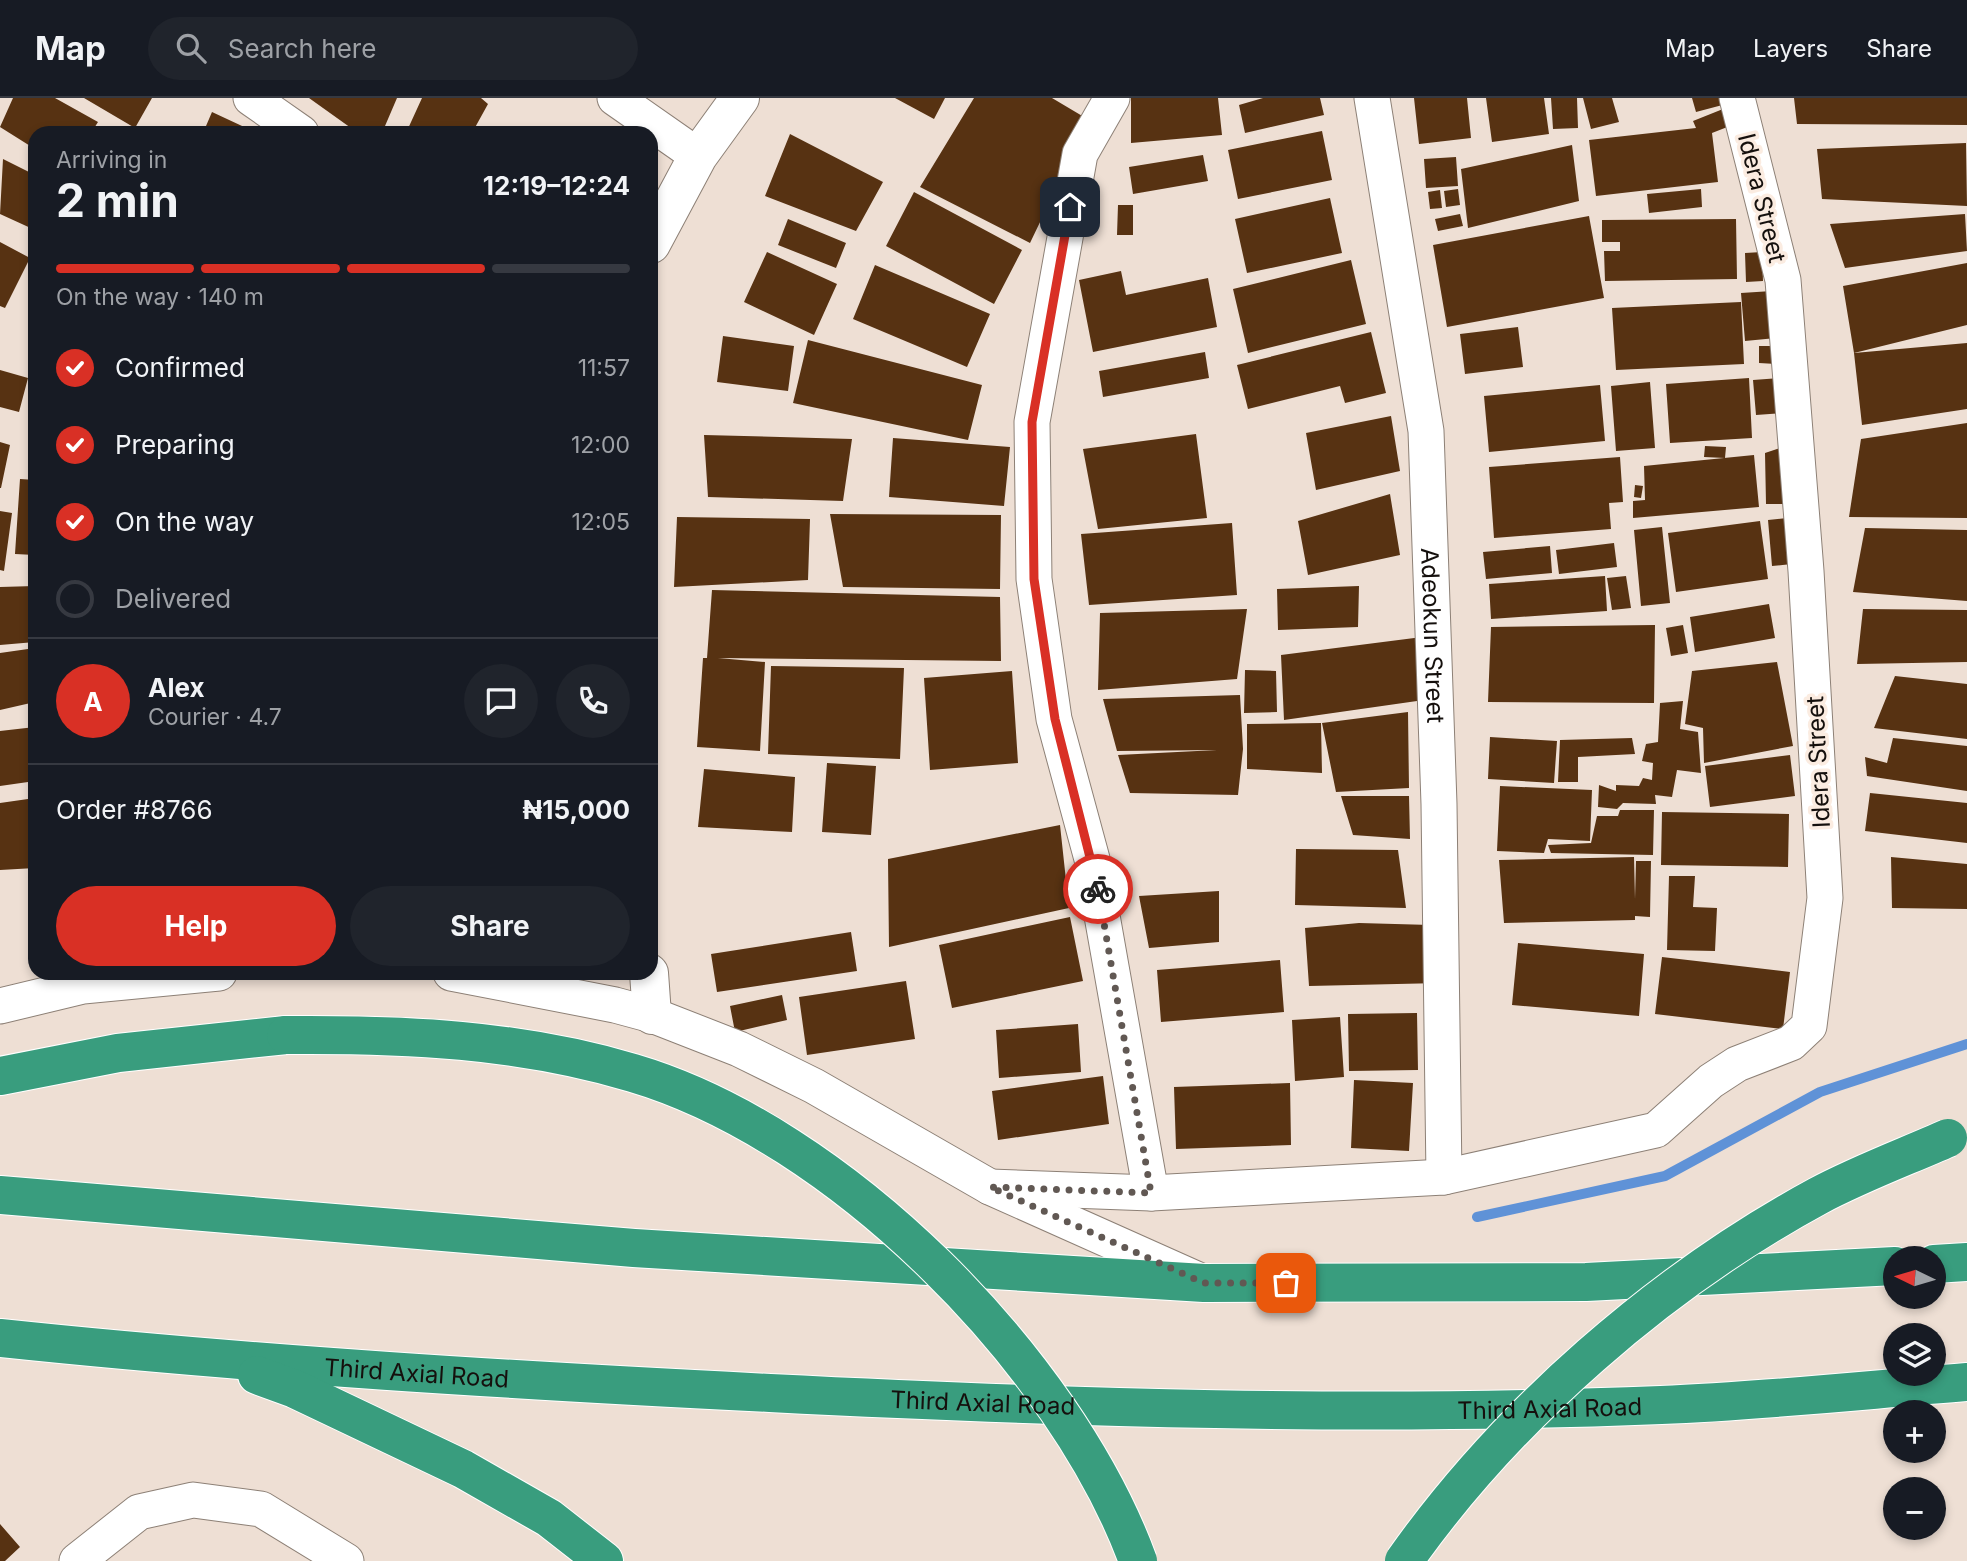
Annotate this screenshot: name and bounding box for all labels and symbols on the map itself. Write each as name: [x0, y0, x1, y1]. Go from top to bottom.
street label: Idera Street: [1732, 130, 1792, 266]
pin: [1040, 177, 1100, 237]
street label: Adeokun Street: [1416, 547, 1451, 724]
street label: Idera Street: [1800, 695, 1836, 829]
courier: [1063, 854, 1133, 924]
north arrow: [1883, 1246, 1946, 1309]
pin: [1256, 1253, 1316, 1313]
street label: Third Axial Road: [323, 1352, 510, 1393]
street label: Third Axial Road: [890, 1384, 1076, 1420]
street label: Third Axial Road: [1457, 1391, 1643, 1425]

